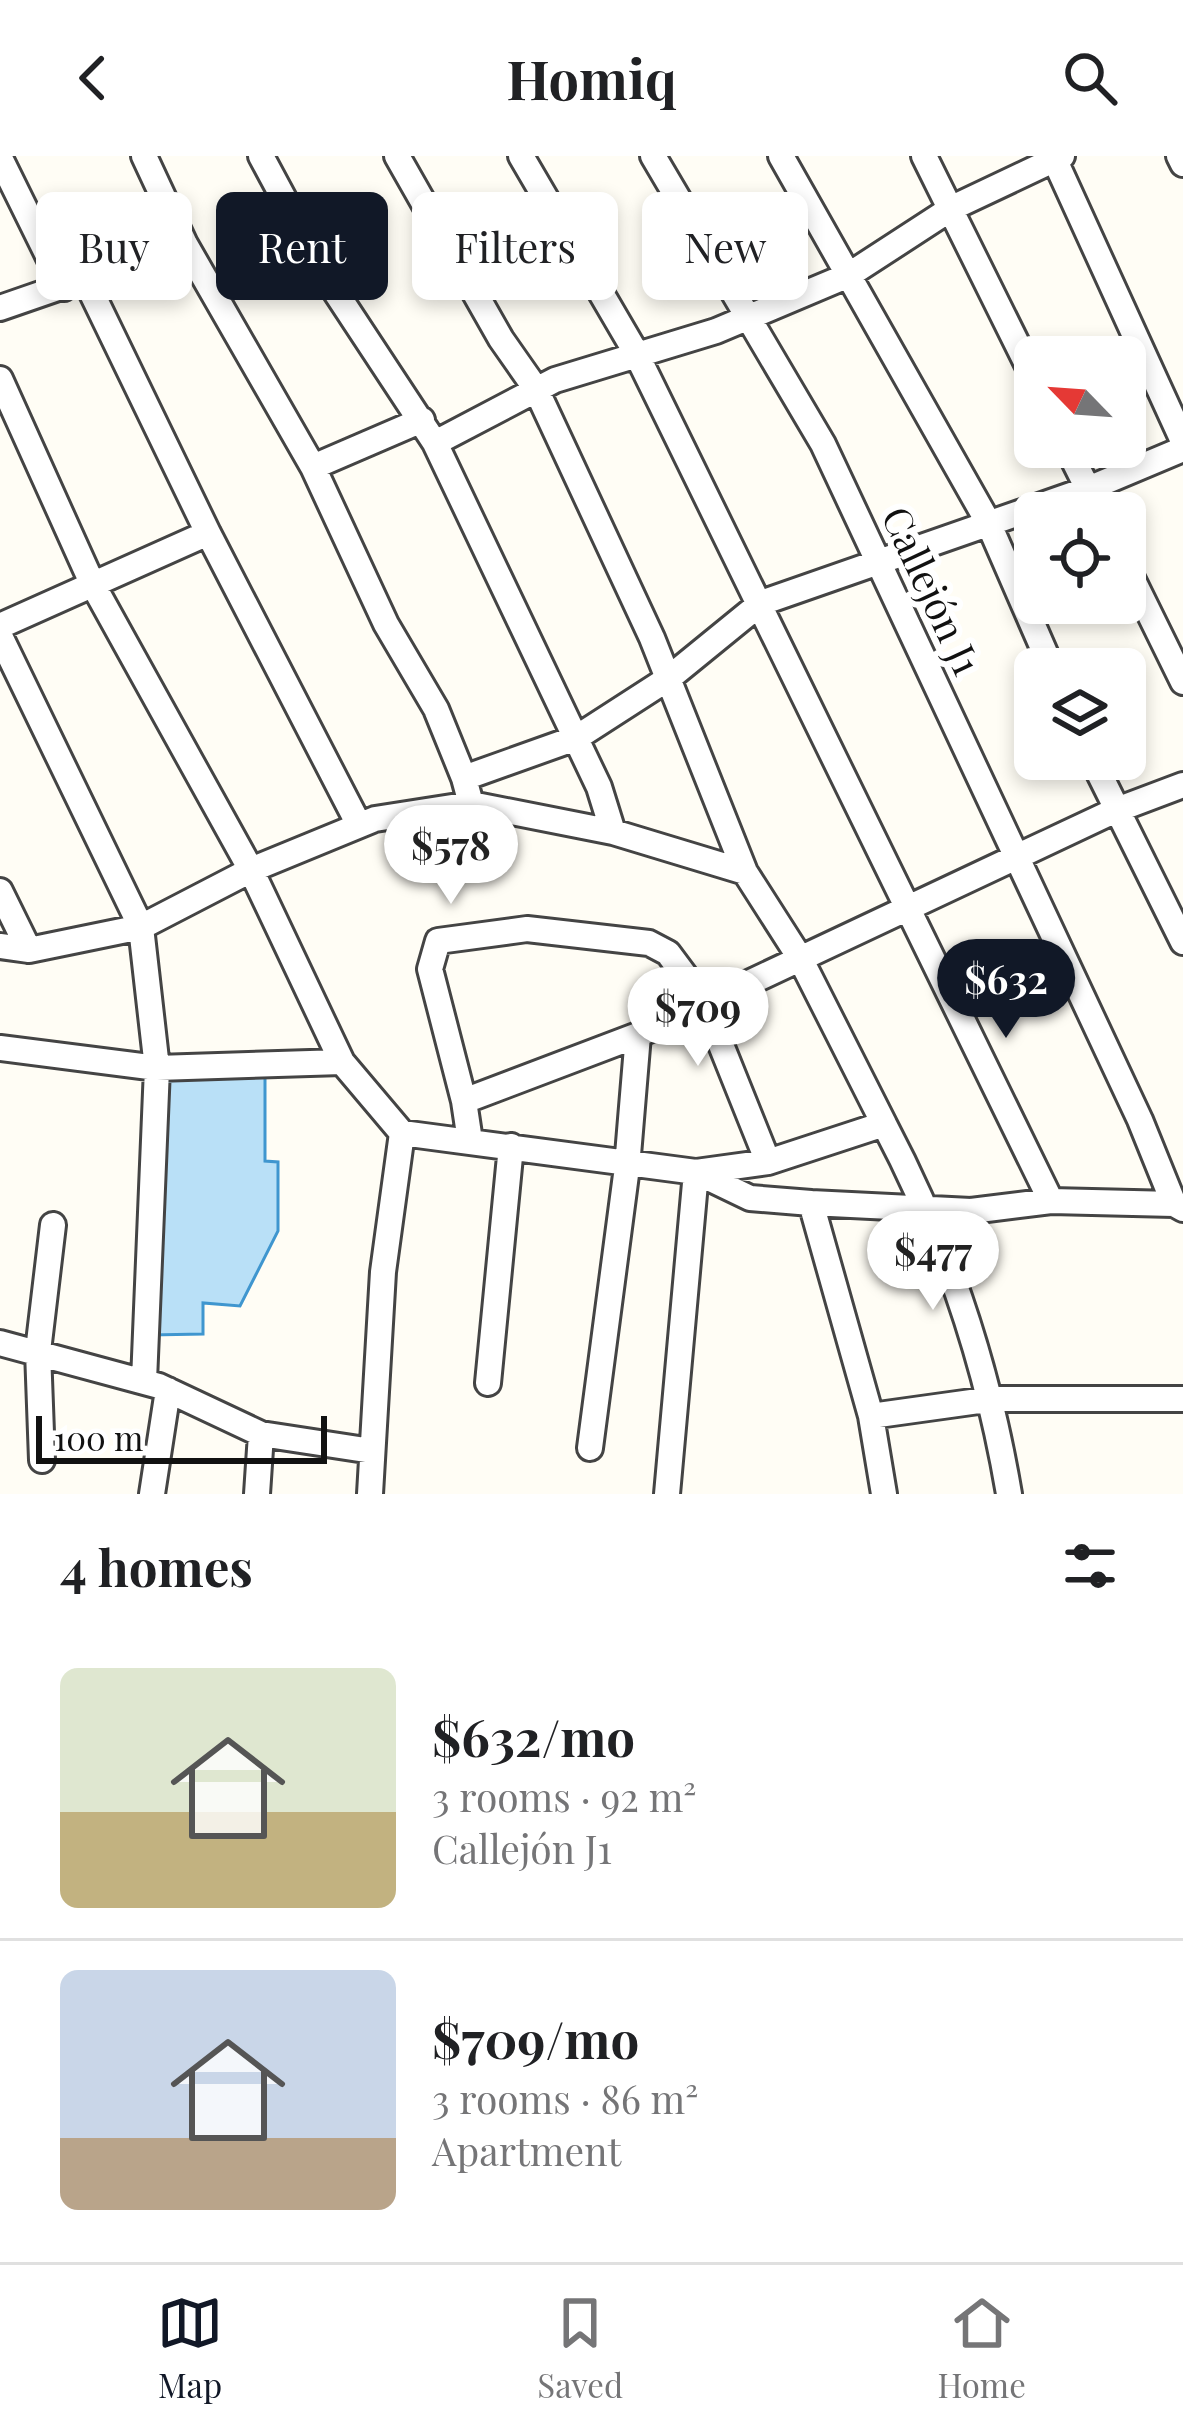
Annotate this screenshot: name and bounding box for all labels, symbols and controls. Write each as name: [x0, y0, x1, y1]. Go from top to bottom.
text: Homiq: [506, 42, 677, 114]
icon: back: [60, 45, 126, 111]
icon: search: [1057, 45, 1123, 111]
chip: Buy: [36, 192, 192, 300]
chip: Rent: [216, 192, 388, 300]
chip: Filters: [412, 192, 618, 300]
chip: New: [642, 192, 808, 300]
north arrow: [1014, 336, 1146, 468]
map controls: [1014, 336, 1146, 780]
button: locate: [1014, 492, 1146, 624]
street label: Callejón J1: [871, 498, 995, 682]
button: layers: [1014, 648, 1146, 780]
pin: $578: [380, 805, 522, 907]
text: $578: [411, 818, 491, 870]
pin: $632: [935, 939, 1077, 1041]
text: $632: [964, 952, 1048, 1004]
pin: $709: [627, 967, 769, 1069]
text: $709: [655, 980, 741, 1032]
pin: $477: [862, 1211, 1004, 1313]
text: $477: [894, 1224, 972, 1276]
scale bar: [36, 1410, 327, 1463]
text: 100 m: [54, 1415, 143, 1459]
text: 4 homes: [60, 1532, 253, 1600]
icon: filters: [1057, 1533, 1123, 1599]
text: $632/mo: [432, 1702, 635, 1770]
icon: home: [156, 1716, 300, 1860]
text: 3 rooms · 92 m²: [432, 1770, 696, 1822]
text: Callejón J1: [432, 1822, 612, 1874]
text: $709/mo: [432, 2004, 639, 2072]
icon: home: [156, 2018, 300, 2162]
text: 3 rooms · 86 m²: [432, 2072, 698, 2124]
text: Apartment: [432, 2124, 621, 2176]
tab: Map: [157, 2290, 223, 2406]
tab: Saved: [537, 2290, 623, 2406]
tab: Home: [937, 2290, 1026, 2406]

